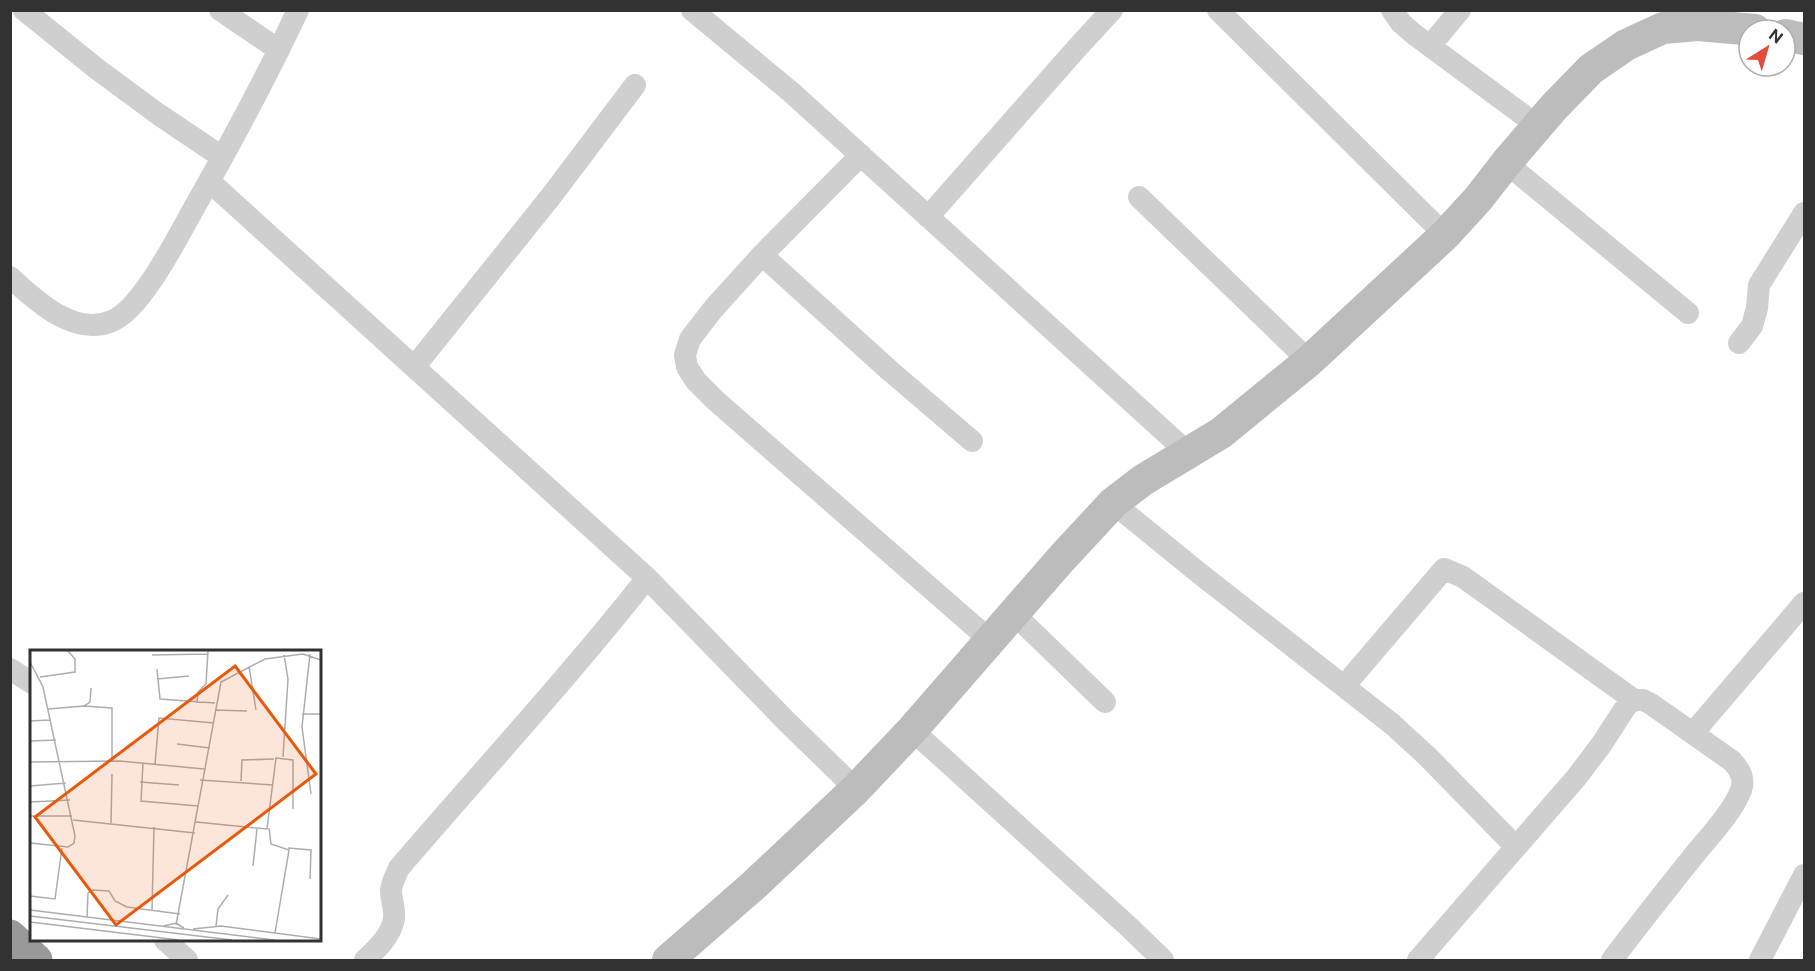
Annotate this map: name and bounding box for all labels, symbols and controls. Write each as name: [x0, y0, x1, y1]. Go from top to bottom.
north arrow: [1737, 18, 1797, 78]
text: N: [1765, 25, 1786, 48]
inset map: [30, 650, 321, 941]

